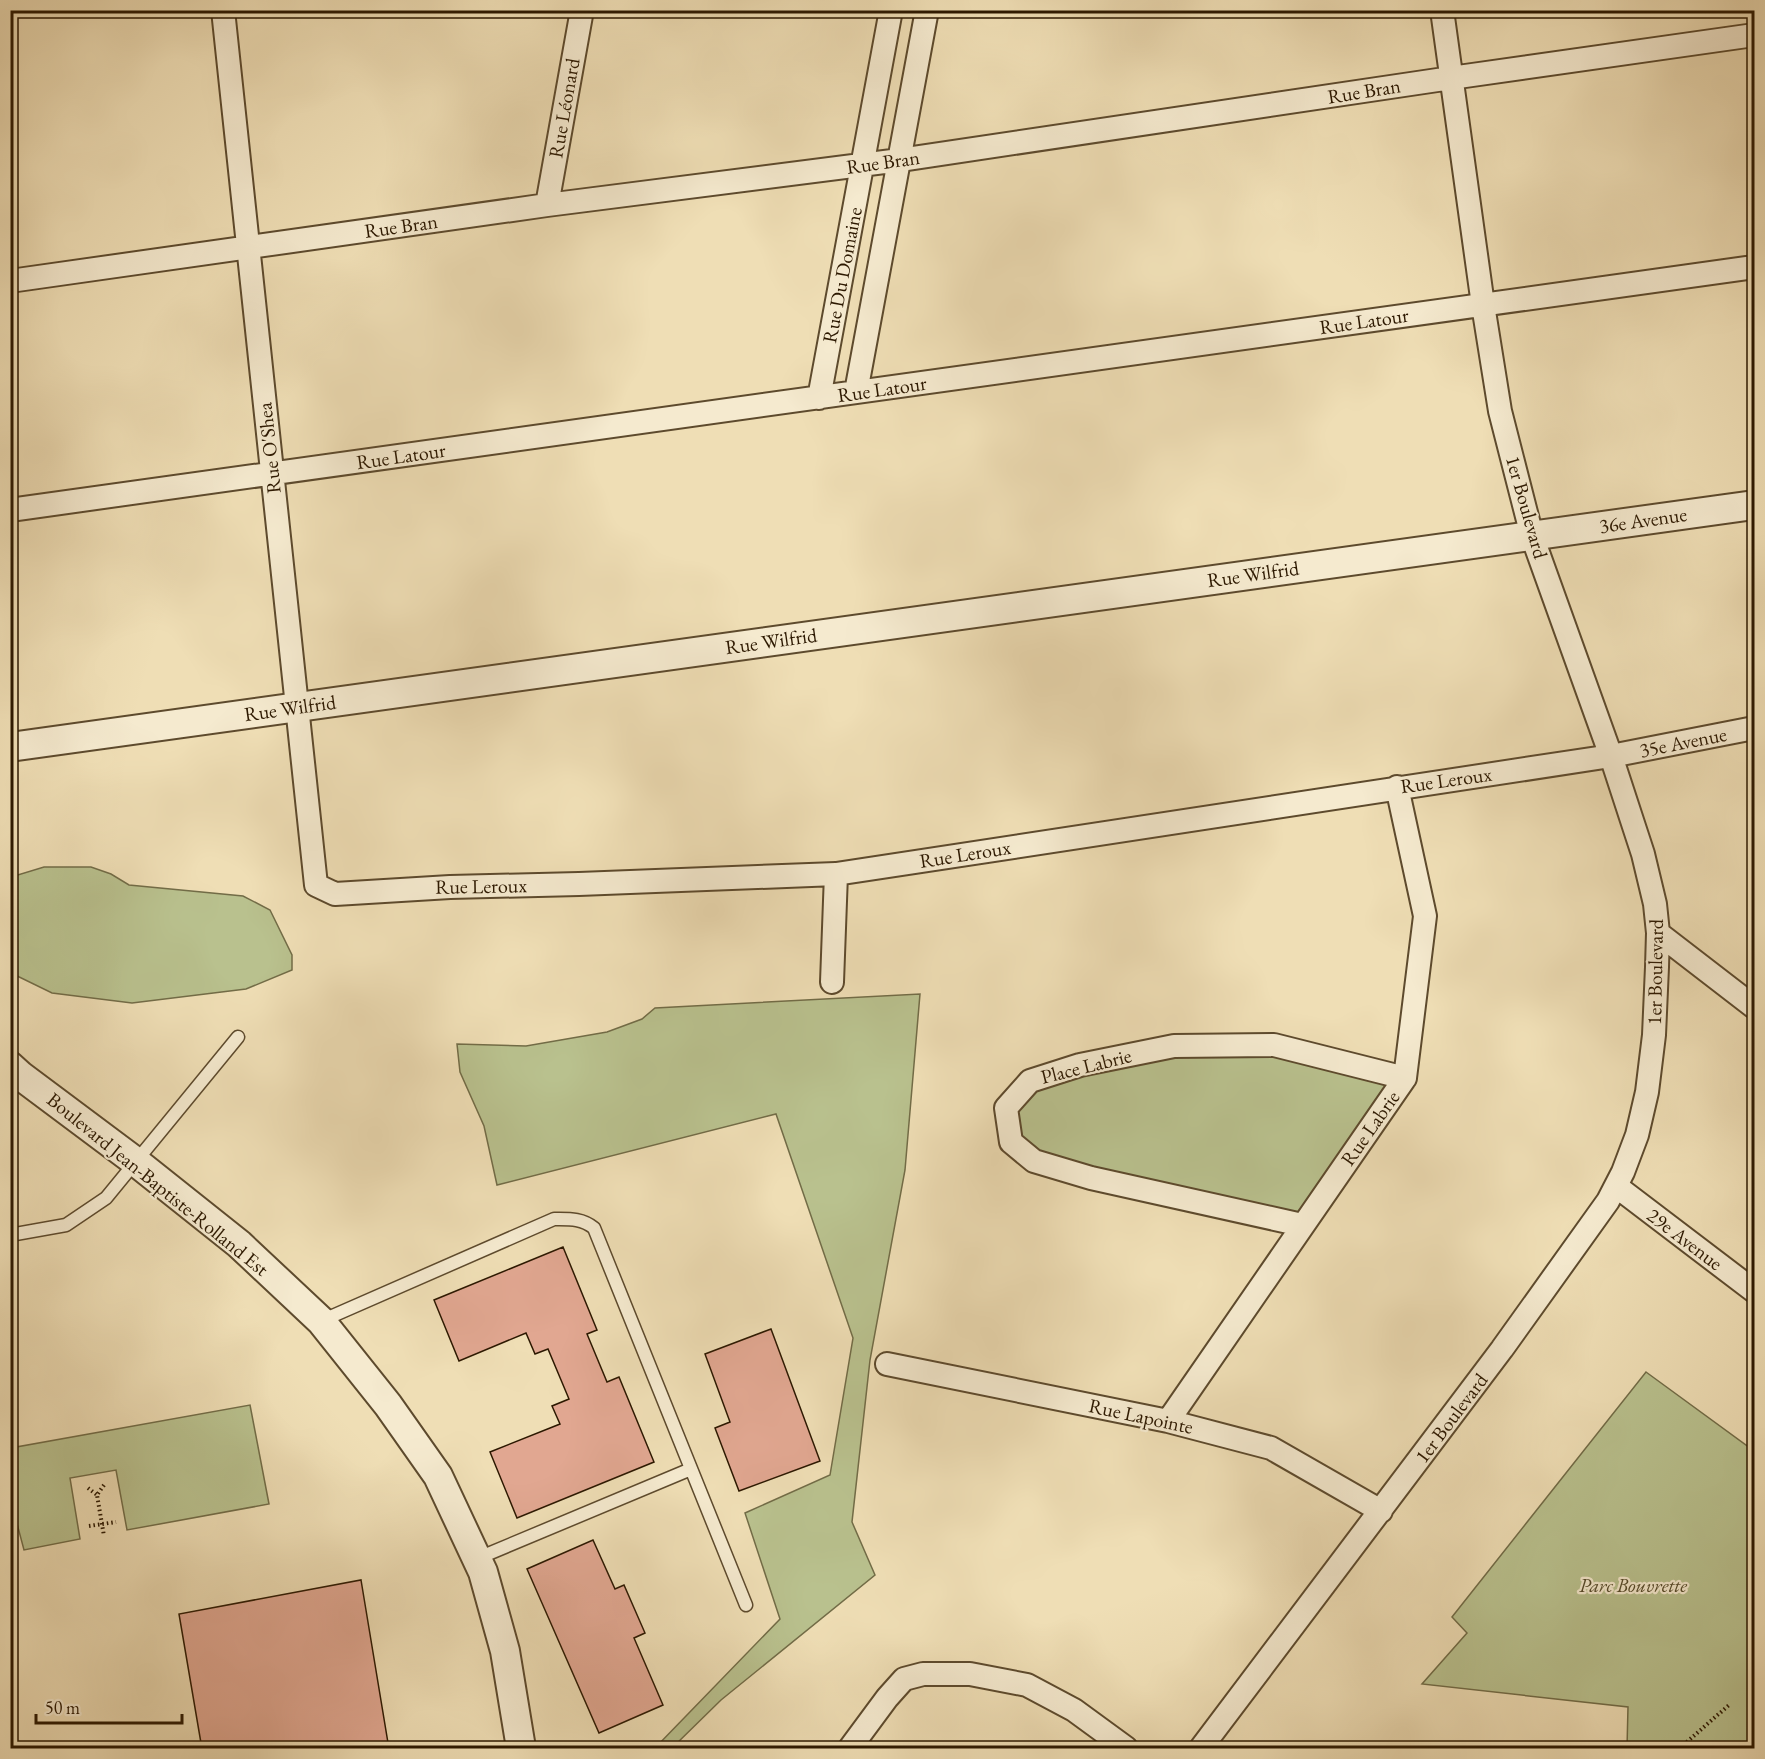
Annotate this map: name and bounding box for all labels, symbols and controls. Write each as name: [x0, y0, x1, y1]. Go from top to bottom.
street label: Rue Léonard: [542, 55, 586, 160]
street label: Rue Bran: [1326, 72, 1403, 110]
street label: Rue Bran: [845, 144, 922, 180]
street label: Rue Du Domaine: [816, 205, 868, 345]
street label: Rue Bran: [363, 208, 440, 244]
street label: Rue Latour: [1318, 302, 1411, 340]
street label: Rue Latour: [836, 370, 929, 408]
street label: Rue O'Shea: [251, 401, 287, 495]
street label: Rue Latour: [355, 437, 448, 475]
street label: 1er Boulevard: [1500, 452, 1554, 562]
street label: 36e Avenue: [1597, 501, 1689, 539]
street label: Rue Wilfrid: [1205, 555, 1301, 593]
street label: Rue Wilfrid: [723, 622, 819, 660]
street label: Rue Wilfrid: [242, 689, 338, 727]
street label: 35e Avenue: [1637, 721, 1729, 763]
street label: Rue Leroux: [1399, 761, 1494, 799]
street label: Rue Leroux: [918, 834, 1013, 874]
street label: Rue Leroux: [435, 872, 528, 900]
street label: 1er Boulevard: [1641, 918, 1669, 1025]
street label: Place Labrie: [1038, 1042, 1134, 1090]
street label: Rue Labrie: [1335, 1085, 1405, 1171]
street label: Boulevard Jean-Baptiste-Rolland Est: [42, 1086, 275, 1282]
street label: 29e Avenue: [1642, 1202, 1728, 1276]
street label: 1er Boulevard: [1409, 1367, 1494, 1468]
street label: Rue Lapointe: [1086, 1392, 1196, 1440]
park label: Parc Bouvrette: [1579, 1572, 1687, 1598]
scale bar: [36, 1687, 182, 1725]
text: 50 m: [45, 1696, 80, 1719]

